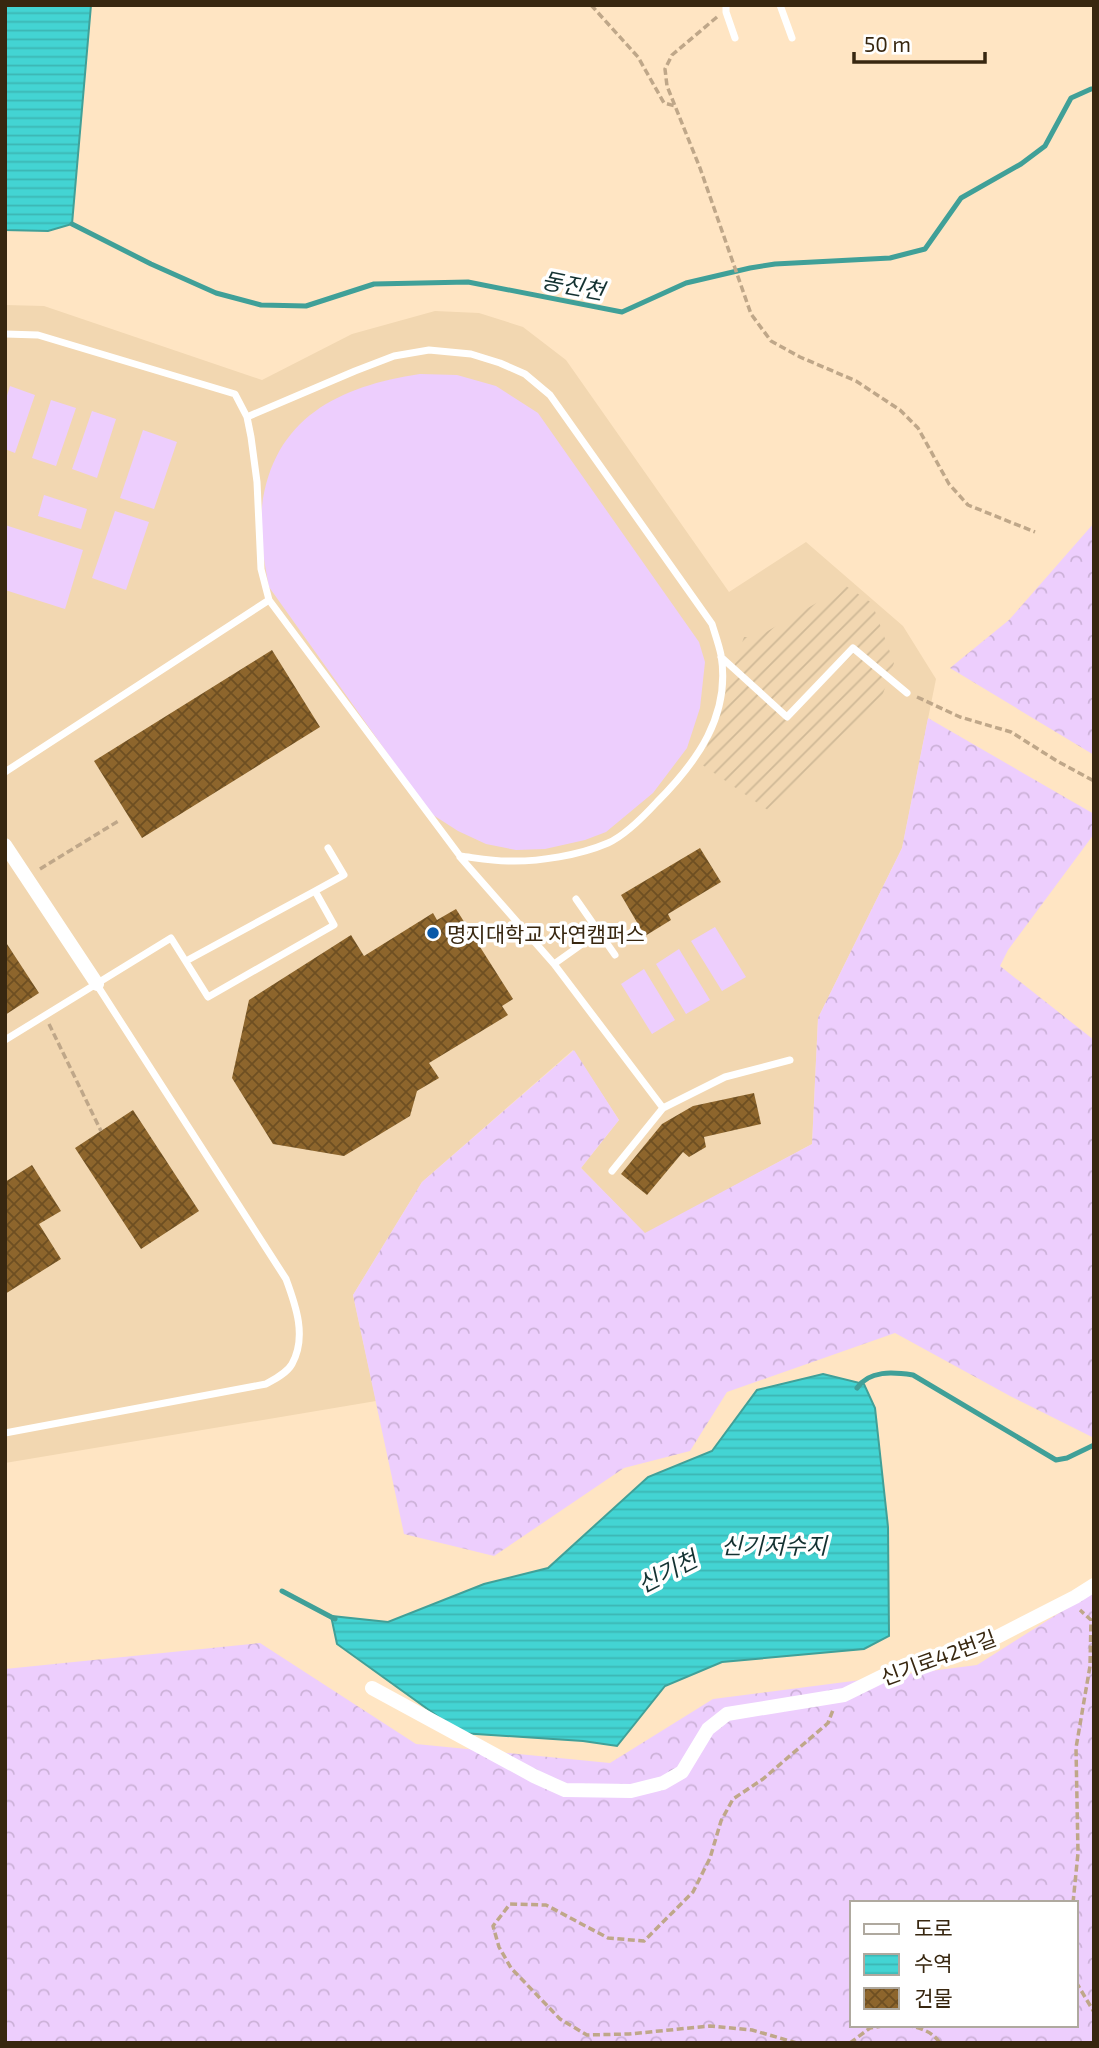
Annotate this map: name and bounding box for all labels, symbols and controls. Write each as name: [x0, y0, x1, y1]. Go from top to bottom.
scale bar: [854, 21, 985, 65]
text: 50 m: [864, 31, 911, 56]
water label: 동진천: [539, 265, 610, 305]
place label: 명지대학교 자연캠퍼스: [447, 921, 645, 946]
marker: 명지대학교 자연캠퍼스: [425, 925, 441, 941]
water label: 신기저수지: [721, 1531, 829, 1559]
water label: 신기천: [632, 1543, 704, 1598]
street label: 신기로42번길: [877, 1625, 999, 1689]
legend: [850, 1901, 1078, 2027]
text: 도로: [914, 1915, 953, 1940]
text: 수역: [914, 1950, 953, 1975]
text: 건물: [914, 1985, 953, 2010]

